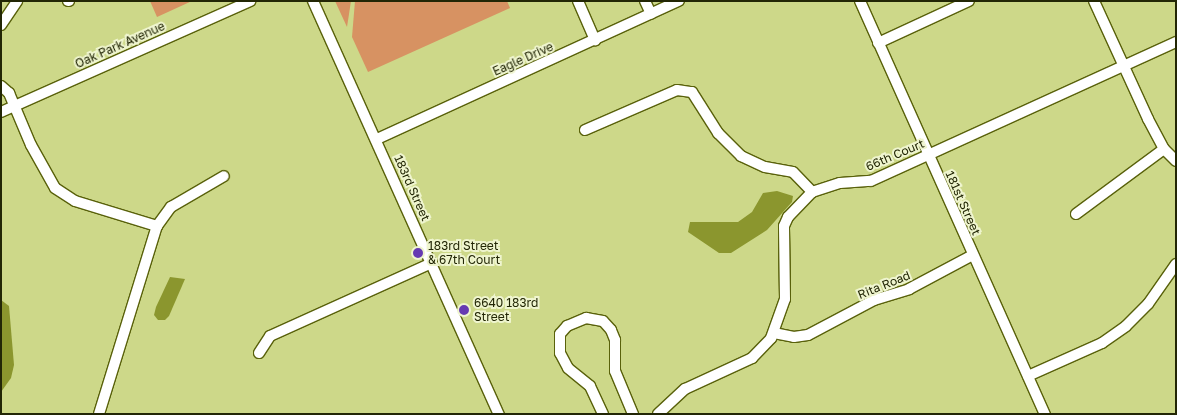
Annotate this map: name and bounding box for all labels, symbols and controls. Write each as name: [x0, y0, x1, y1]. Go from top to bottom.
street label: Oak Park Avenue: [73, 19, 167, 71]
street label: Eagle Drive: [490, 39, 556, 79]
street label: 66th Court: [864, 136, 926, 174]
street label: 183rd Street: [391, 153, 433, 223]
street label: 181st Street: [942, 169, 984, 237]
place label: 183rd Street & 67th Court: [428, 239, 500, 267]
marker: 183rd Street & 67th Court: [412, 247, 424, 259]
street label: Rita Road: [856, 268, 912, 302]
place label: 6640 183rd Street: [474, 296, 538, 324]
marker: 6640 183rd Street: [458, 304, 470, 316]

